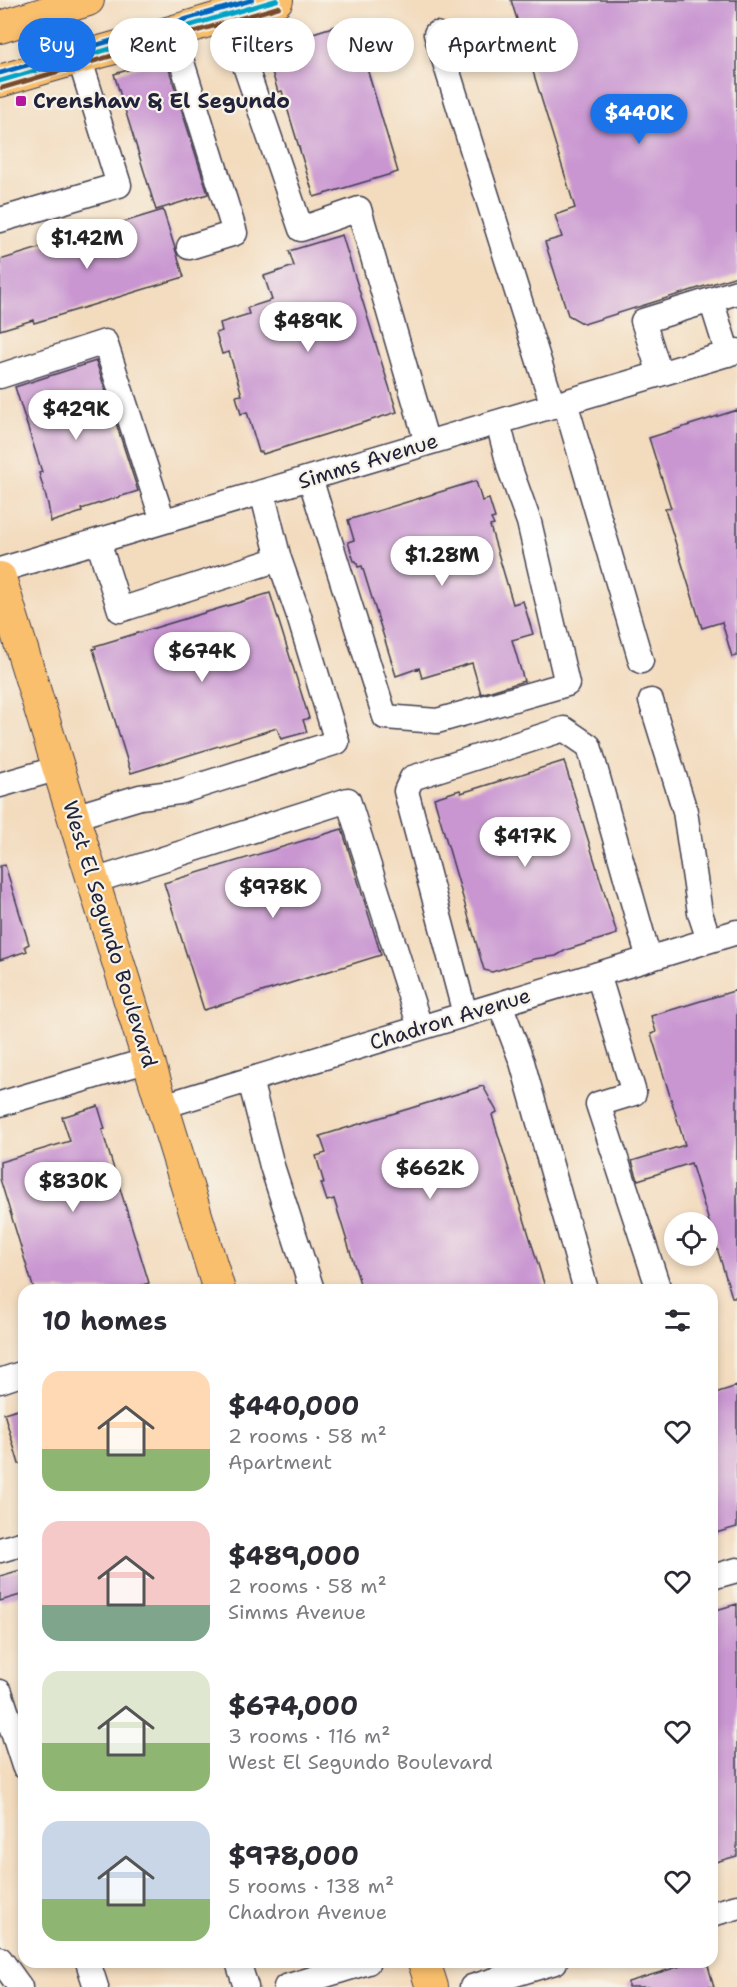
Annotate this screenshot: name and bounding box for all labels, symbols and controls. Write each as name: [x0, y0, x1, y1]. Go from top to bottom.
chip: Buy: [18, 18, 96, 72]
chip: Rent: [108, 18, 198, 72]
chip: Filters: [210, 18, 315, 72]
chip: New: [327, 18, 414, 72]
chip: Apartment: [426, 18, 578, 72]
place label: Crenshaw & El Segundo: [33, 87, 290, 115]
marker: Crenshaw & El Segundo: [14, 94, 28, 108]
pin: $440K: [597, 94, 681, 145]
text: $440K: [604, 100, 674, 126]
pin: $1.42M: [38, 219, 136, 270]
text: $1.42M: [50, 225, 124, 251]
pin: $489K: [266, 302, 350, 353]
text: $489K: [274, 308, 342, 334]
pin: $429K: [34, 390, 118, 441]
text: $429K: [42, 396, 110, 422]
street label: Simms Avenue: [295, 426, 441, 496]
pin: $1.28M: [393, 536, 491, 587]
text: $1.28M: [404, 542, 480, 568]
pin: $674K: [160, 632, 244, 683]
text: $674K: [168, 638, 236, 664]
street label: West El Segundo Boulevard: [56, 797, 164, 1071]
pin: $417K: [483, 817, 567, 868]
text: $417K: [494, 823, 556, 849]
pin: $978K: [231, 868, 315, 919]
text: $978K: [239, 874, 307, 900]
street label: Chadron Avenue: [366, 981, 534, 1057]
pin: $662K: [388, 1149, 472, 1200]
text: $662K: [396, 1155, 464, 1181]
pin: $830K: [31, 1162, 115, 1213]
text: $830K: [38, 1168, 108, 1194]
map controls: [664, 1212, 718, 1266]
button: locate: [664, 1212, 718, 1266]
text: 10 homes: [42, 1303, 167, 1338]
icon: filters: [661, 1304, 694, 1337]
text: $440,000: [228, 1388, 360, 1423]
icon: home: [90, 1395, 162, 1467]
icon: heart: [661, 1415, 694, 1448]
text: 2 rooms · 58 m²: [228, 1423, 387, 1449]
text: Apartment: [228, 1449, 332, 1475]
text: $489,000: [228, 1538, 360, 1573]
icon: home: [90, 1545, 162, 1617]
icon: heart: [661, 1565, 694, 1598]
text: 2 rooms · 58 m²: [228, 1573, 387, 1599]
text: Simms Avenue: [228, 1599, 366, 1625]
text: $674,000: [228, 1688, 358, 1723]
icon: home: [90, 1695, 162, 1767]
icon: heart: [661, 1715, 694, 1748]
text: 3 rooms · 116 m²: [228, 1723, 390, 1749]
text: West El Segundo Boulevard: [228, 1749, 493, 1775]
text: $978,000: [228, 1838, 359, 1873]
icon: home: [90, 1845, 162, 1917]
icon: heart: [661, 1865, 694, 1898]
text: 5 rooms · 138 m²: [228, 1873, 394, 1899]
text: Chadron Avenue: [228, 1899, 387, 1925]

